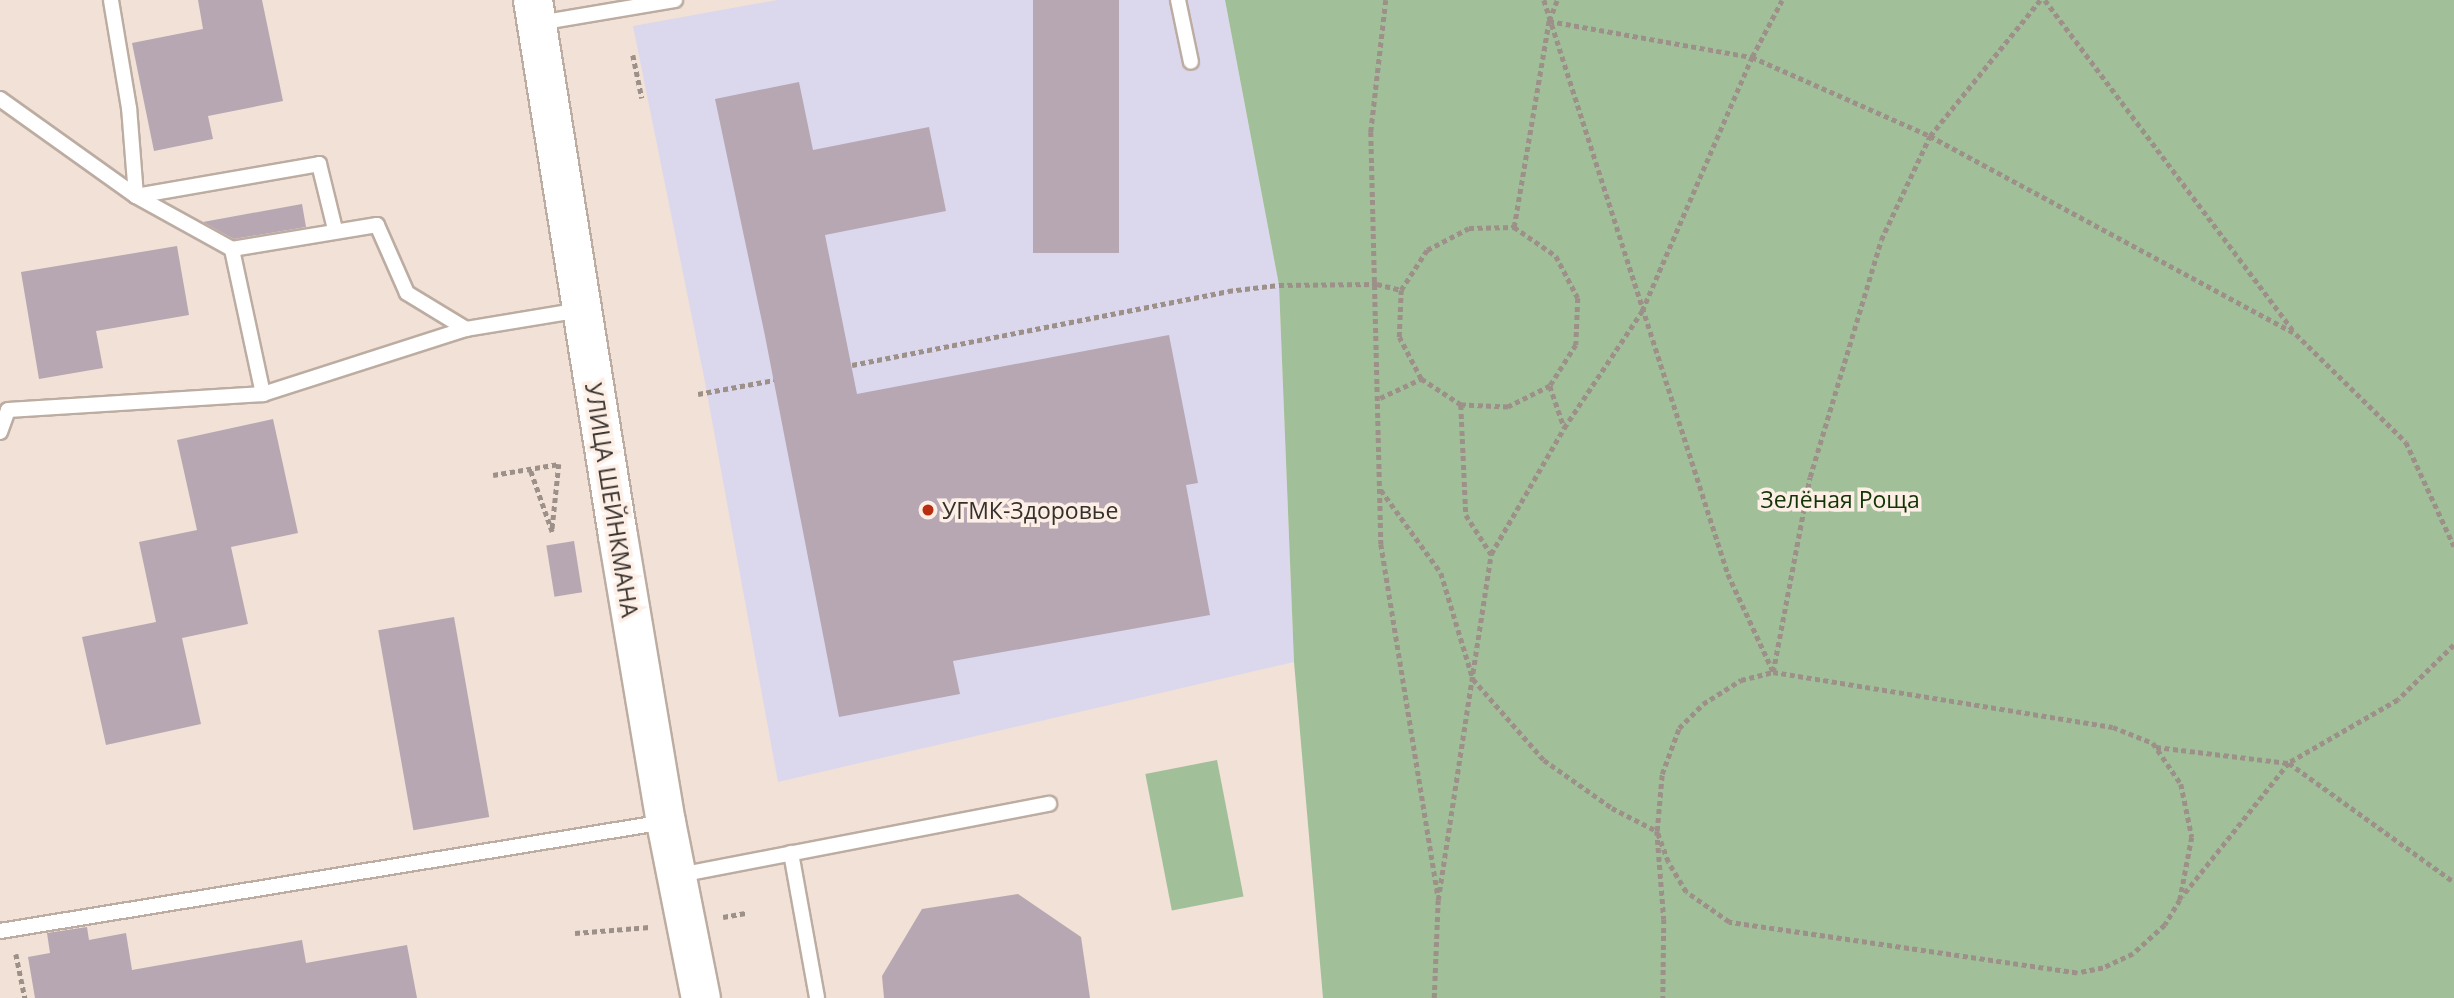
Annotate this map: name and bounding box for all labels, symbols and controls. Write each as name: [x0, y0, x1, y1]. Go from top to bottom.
street label: УЛИЦА ШЕЙНКМАНА: [580, 381, 644, 619]
park label: Зелёная Роща: [1760, 485, 1920, 513]
place label: УГМК-Здоровье: [942, 496, 1118, 524]
marker: УГМК-Здоровье: [920, 502, 936, 518]

